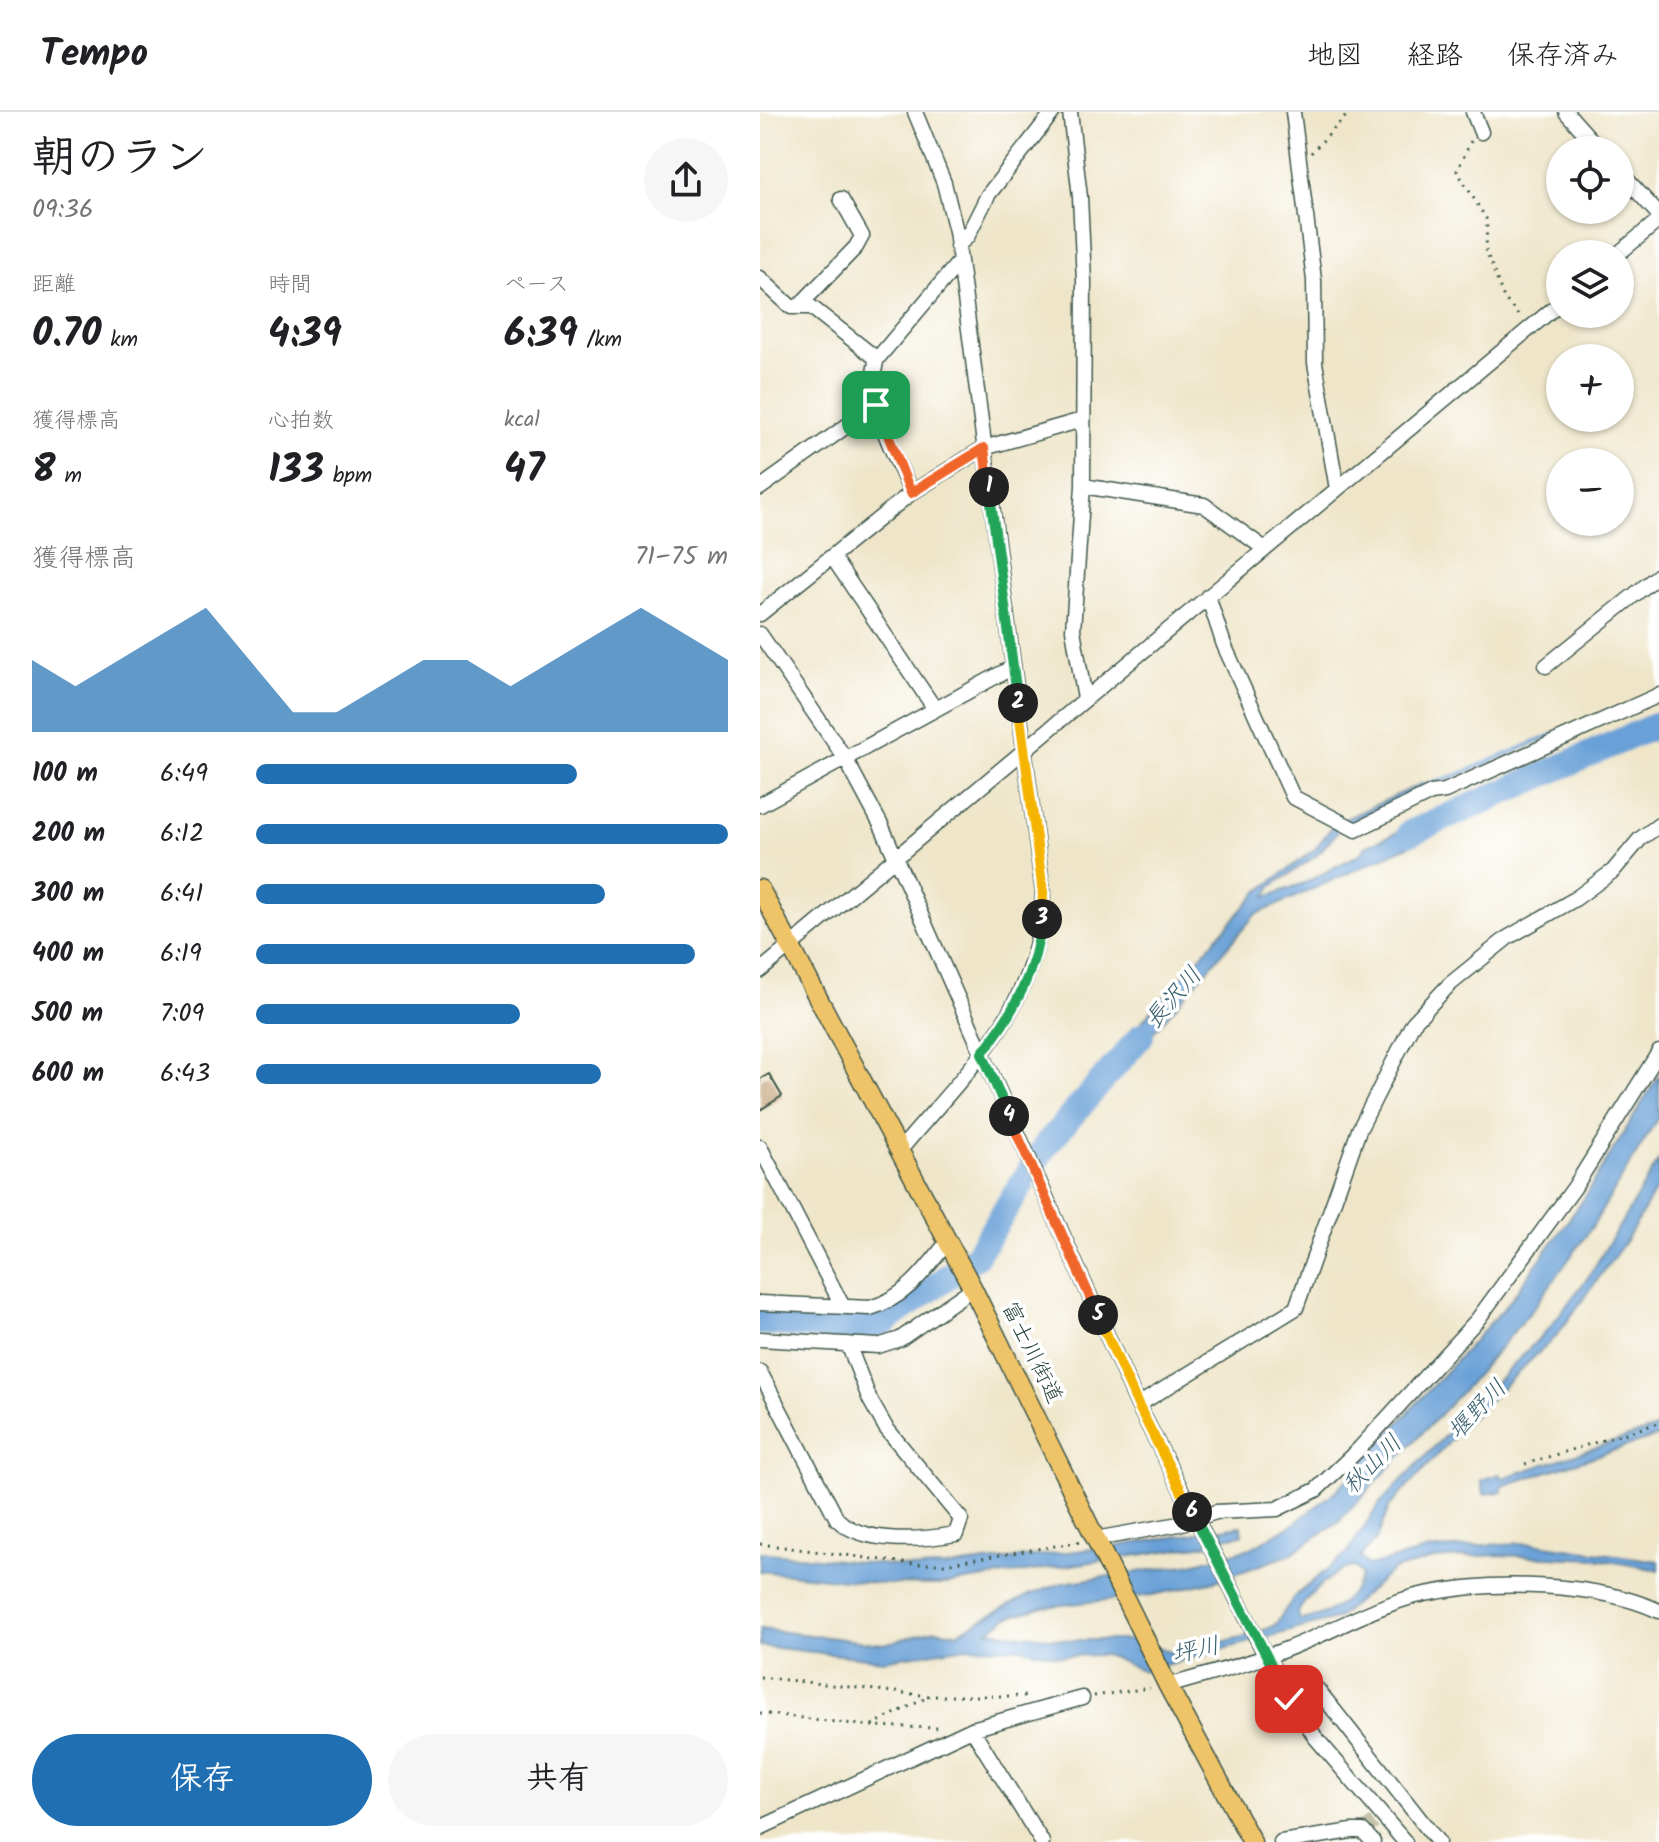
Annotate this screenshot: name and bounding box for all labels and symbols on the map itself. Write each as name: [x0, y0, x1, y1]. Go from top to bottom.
pin: [842, 371, 910, 439]
pin: 1: [969, 467, 1009, 507]
pin: 2: [998, 683, 1038, 723]
pin: 3: [1022, 899, 1062, 939]
water label: 長沢川: [1136, 958, 1212, 1038]
pin: 4: [989, 1096, 1029, 1136]
pin: 5: [1078, 1295, 1118, 1335]
street label: 富士川街道: [991, 1296, 1071, 1410]
water label: 堰野川: [1439, 1371, 1517, 1449]
water label: 秋山川: [1334, 1426, 1412, 1504]
pin: 6: [1172, 1492, 1212, 1532]
water label: 坪川: [1168, 1627, 1224, 1675]
pin: [1255, 1665, 1323, 1733]

